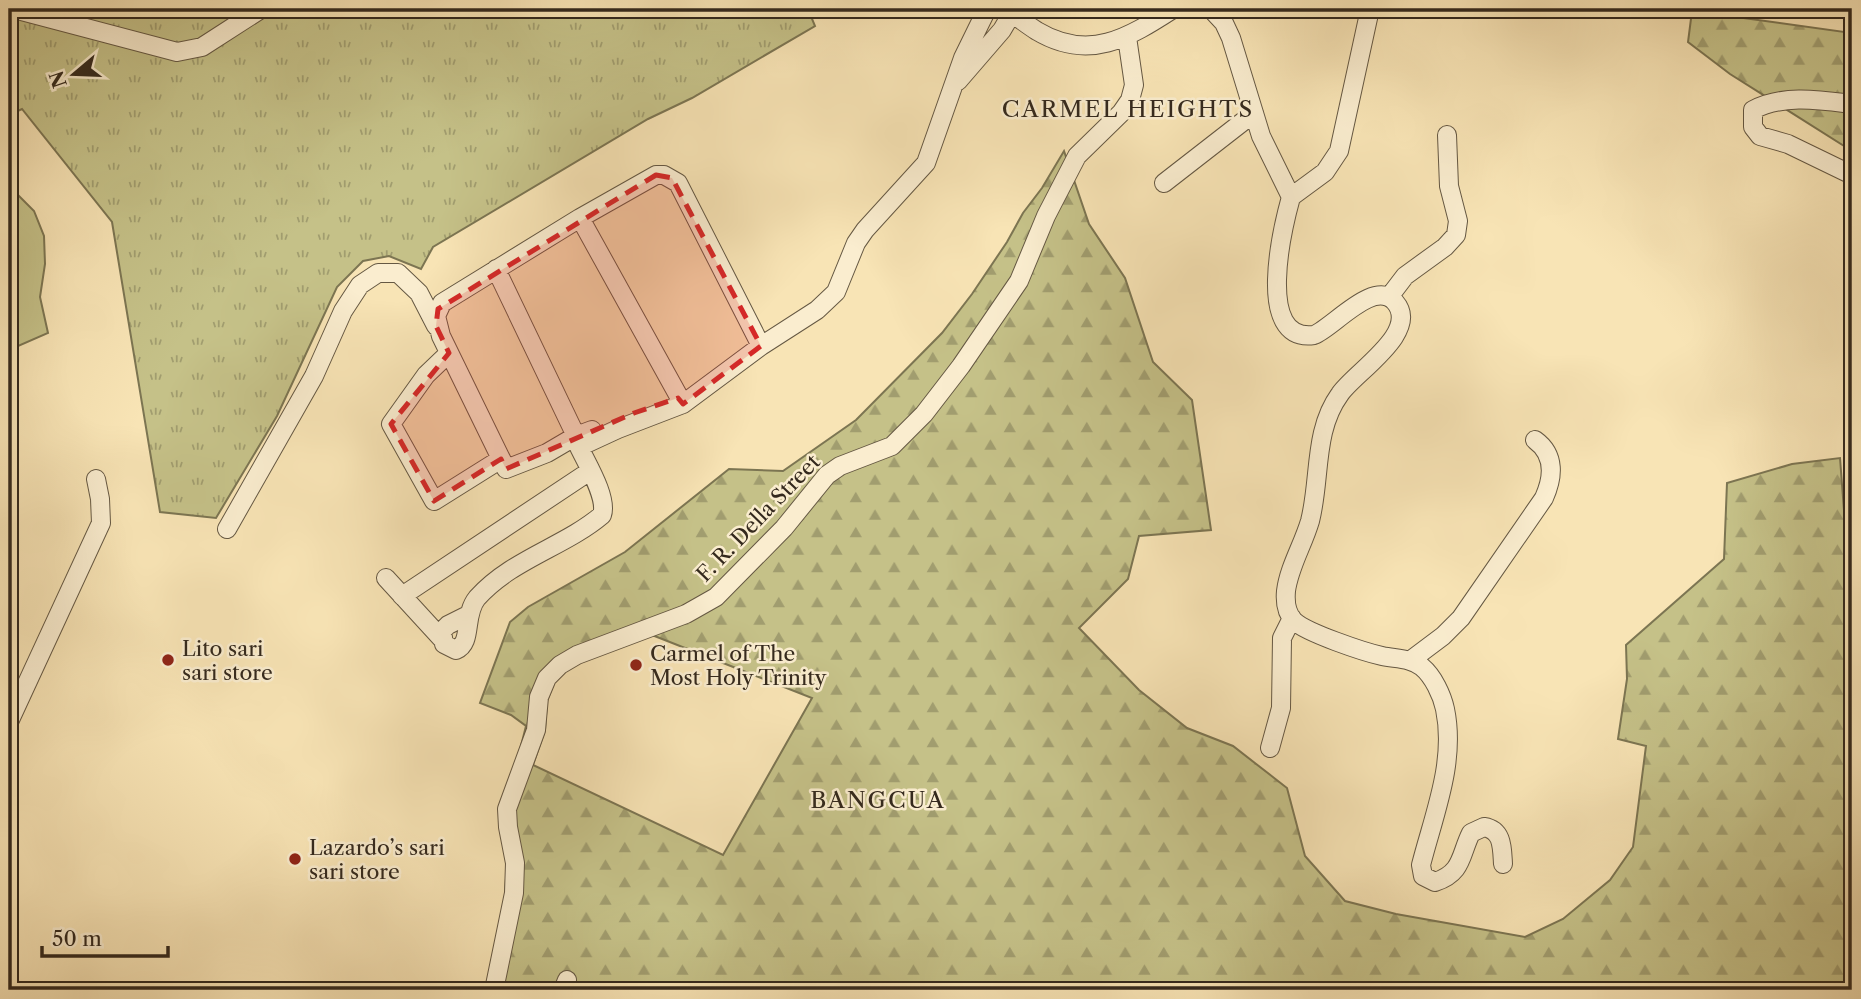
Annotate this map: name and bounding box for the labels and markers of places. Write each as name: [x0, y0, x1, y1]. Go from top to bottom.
place label: Lito sari sari store: [182, 636, 273, 685]
place label: Carmel of The Most Holy Trinity: [650, 641, 827, 690]
marker: Lito sari sari store: [160, 652, 176, 668]
marker: Carmel of The Most Holy Trinity: [628, 657, 644, 673]
place label: Lazardo’s sari sari store: [309, 835, 445, 884]
marker: Lazardo’s sari sari store: [287, 851, 303, 867]

